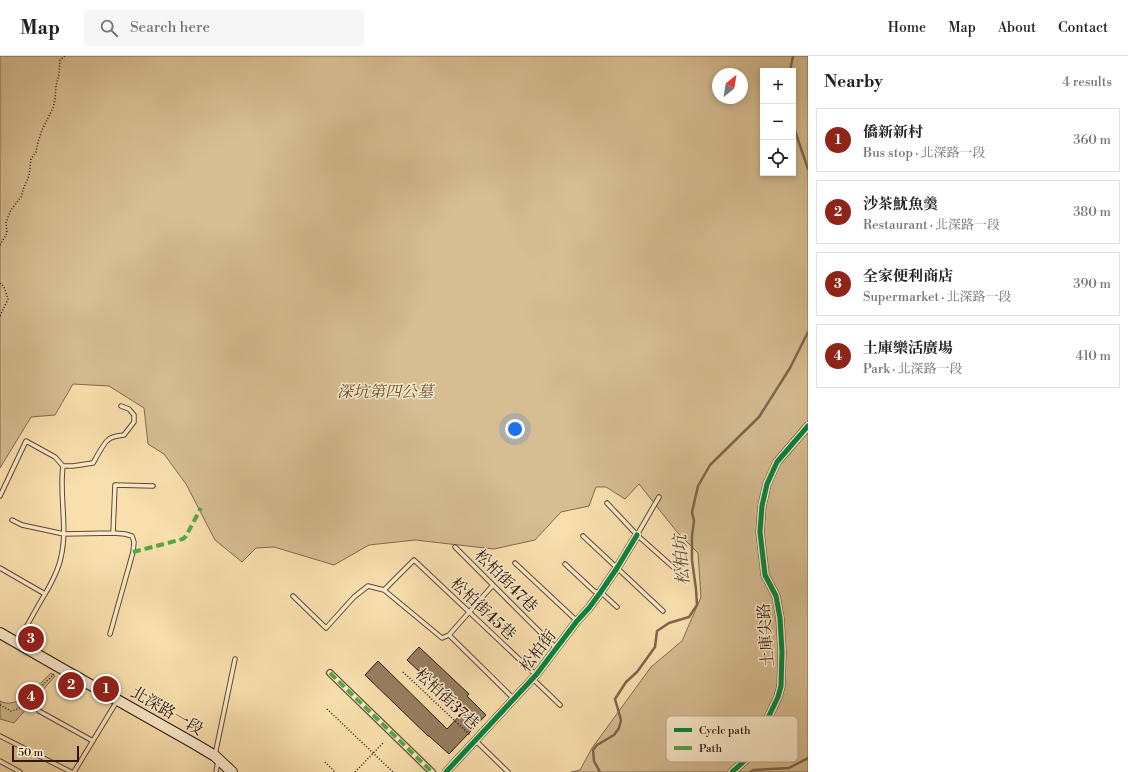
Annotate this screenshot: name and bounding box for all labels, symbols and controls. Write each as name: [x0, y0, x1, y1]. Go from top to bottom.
search box: [84, 10, 364, 46]
text: Map: [20, 16, 60, 40]
icon: search: [98, 17, 120, 39]
text: Search here: [130, 18, 210, 37]
text: Home: [888, 19, 926, 37]
text: Map: [948, 19, 976, 37]
text: About: [998, 19, 1036, 37]
text: Contact: [1058, 19, 1108, 37]
north arrow: [712, 68, 748, 104]
map controls: [760, 68, 796, 176]
button: +: [760, 68, 796, 104]
text: Nearby: [824, 71, 883, 93]
text: 4 results: [1062, 74, 1112, 90]
button: −: [760, 104, 796, 140]
text: 僑新新村: [863, 123, 923, 142]
text: 1: [835, 132, 841, 148]
text: 360 m: [1073, 132, 1111, 148]
button: locate: [760, 140, 796, 176]
text: Bus stop · 北深路一段: [863, 145, 986, 161]
text: 沙茶魷魚羹: [863, 195, 938, 214]
text: 2: [834, 204, 842, 220]
text: 380 m: [1073, 204, 1111, 220]
text: Restaurant · 北深路一段: [863, 217, 1000, 233]
text: 全家便利商店: [863, 267, 953, 286]
text: 3: [834, 276, 842, 292]
text: 390 m: [1073, 276, 1111, 292]
text: Supermarket · 北深路一段: [863, 289, 1012, 305]
text: 土庫樂活廣場: [863, 339, 953, 358]
text: 4: [834, 348, 842, 364]
text: 410 m: [1075, 348, 1111, 364]
text: Park · 北深路一段: [863, 361, 963, 377]
park label: 深坑第四公墓: [337, 382, 436, 402]
your location: [505, 419, 525, 439]
water label: 松柏坑: [669, 531, 695, 586]
street label: 松柏街47巷: [470, 545, 542, 617]
street label: 松柏街45巷: [446, 574, 520, 644]
street label: 土庫尖路: [754, 602, 778, 668]
pin: 3: [18, 624, 44, 654]
street label: 松柏街: [515, 626, 561, 676]
street label: 松柏街37巷: [411, 664, 483, 734]
pin: 2: [58, 670, 84, 700]
pin: 1: [93, 674, 119, 704]
pin: 4: [18, 682, 44, 712]
street label: 北深路一段: [127, 682, 207, 740]
legend: [666, 716, 798, 762]
text: Cycle path: [699, 724, 751, 738]
text: Path: [699, 742, 723, 756]
scale bar: [12, 744, 79, 763]
text: 50 m: [18, 746, 43, 760]

